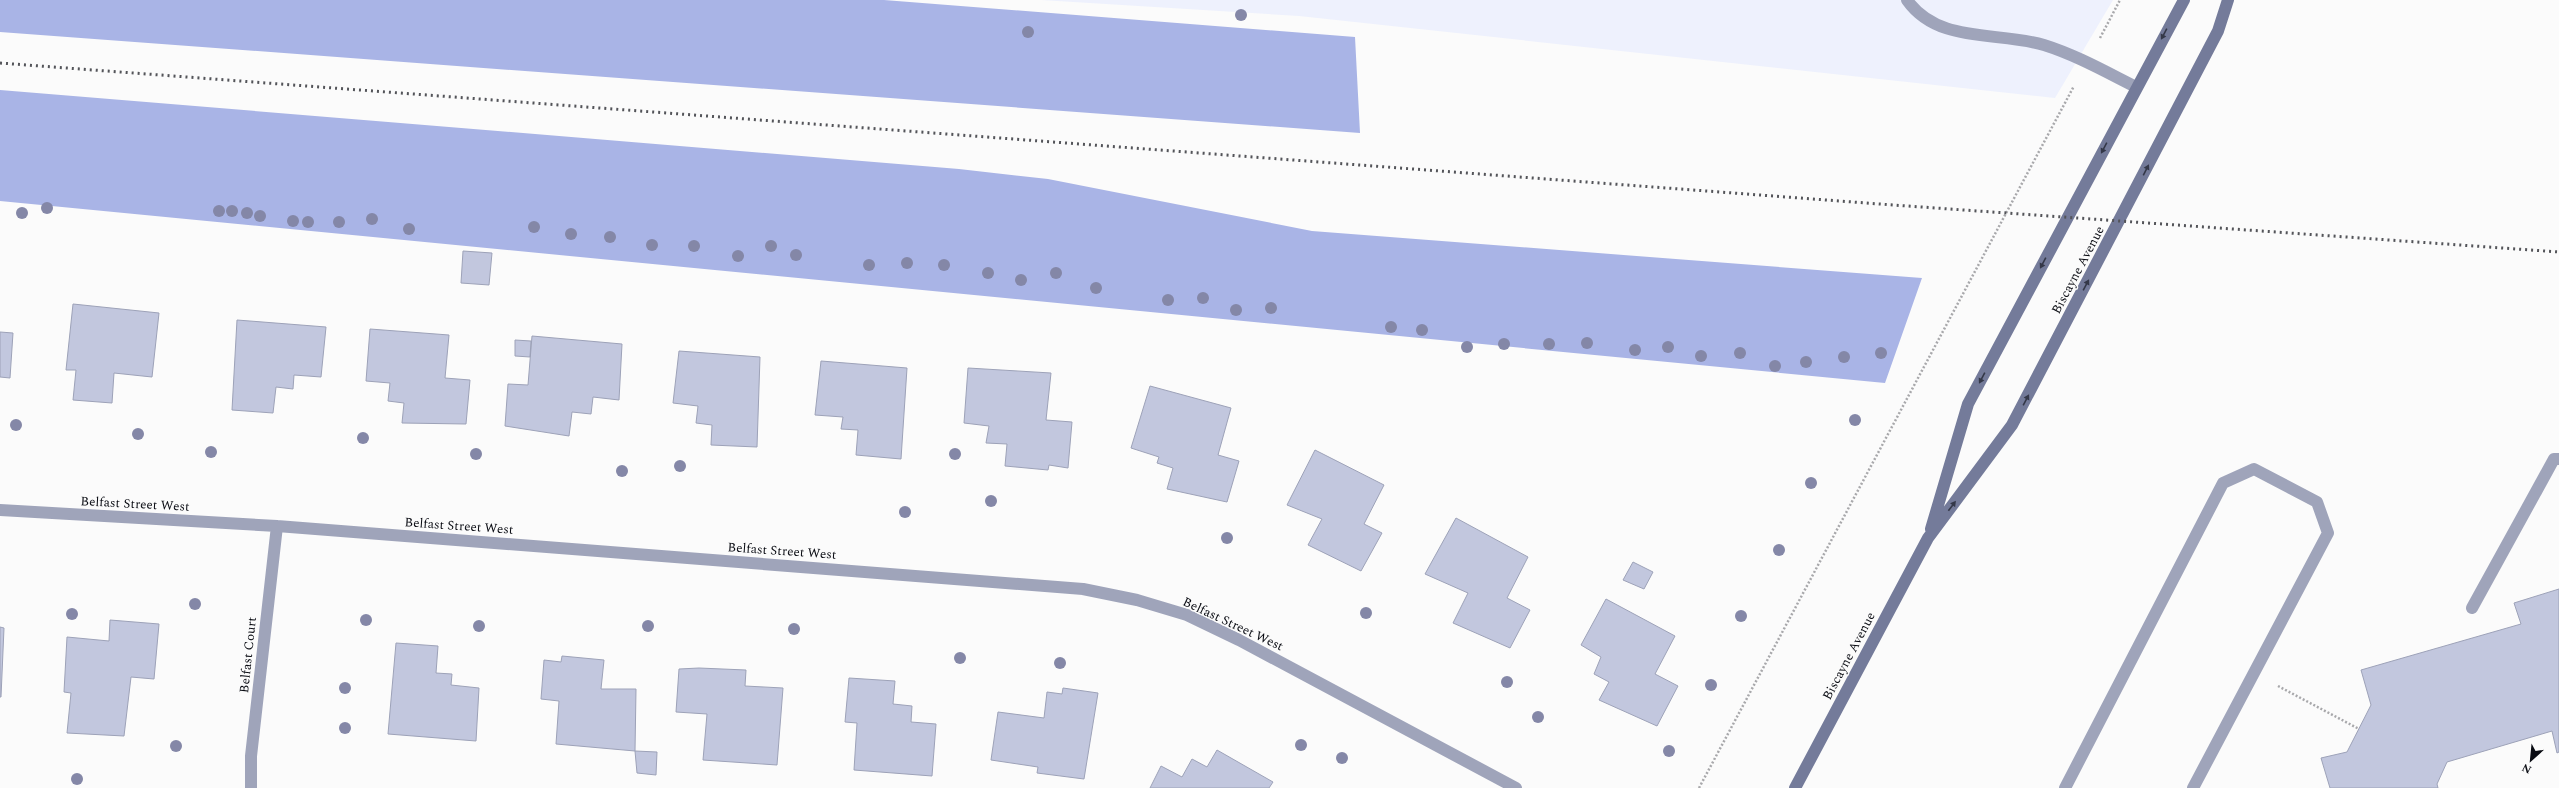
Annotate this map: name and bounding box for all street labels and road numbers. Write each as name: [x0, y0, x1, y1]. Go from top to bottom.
street label: Biscayne Avenue: [2046, 222, 2110, 318]
street label: Belfast Street West: [80, 491, 190, 517]
street label: Belfast Street West: [404, 512, 515, 540]
street label: Belfast Street West: [727, 537, 838, 565]
street label: Belfast Street West: [1179, 592, 1287, 656]
street label: Biscayne Avenue: [1817, 608, 1881, 704]
street label: Belfast Court: [234, 616, 262, 694]

